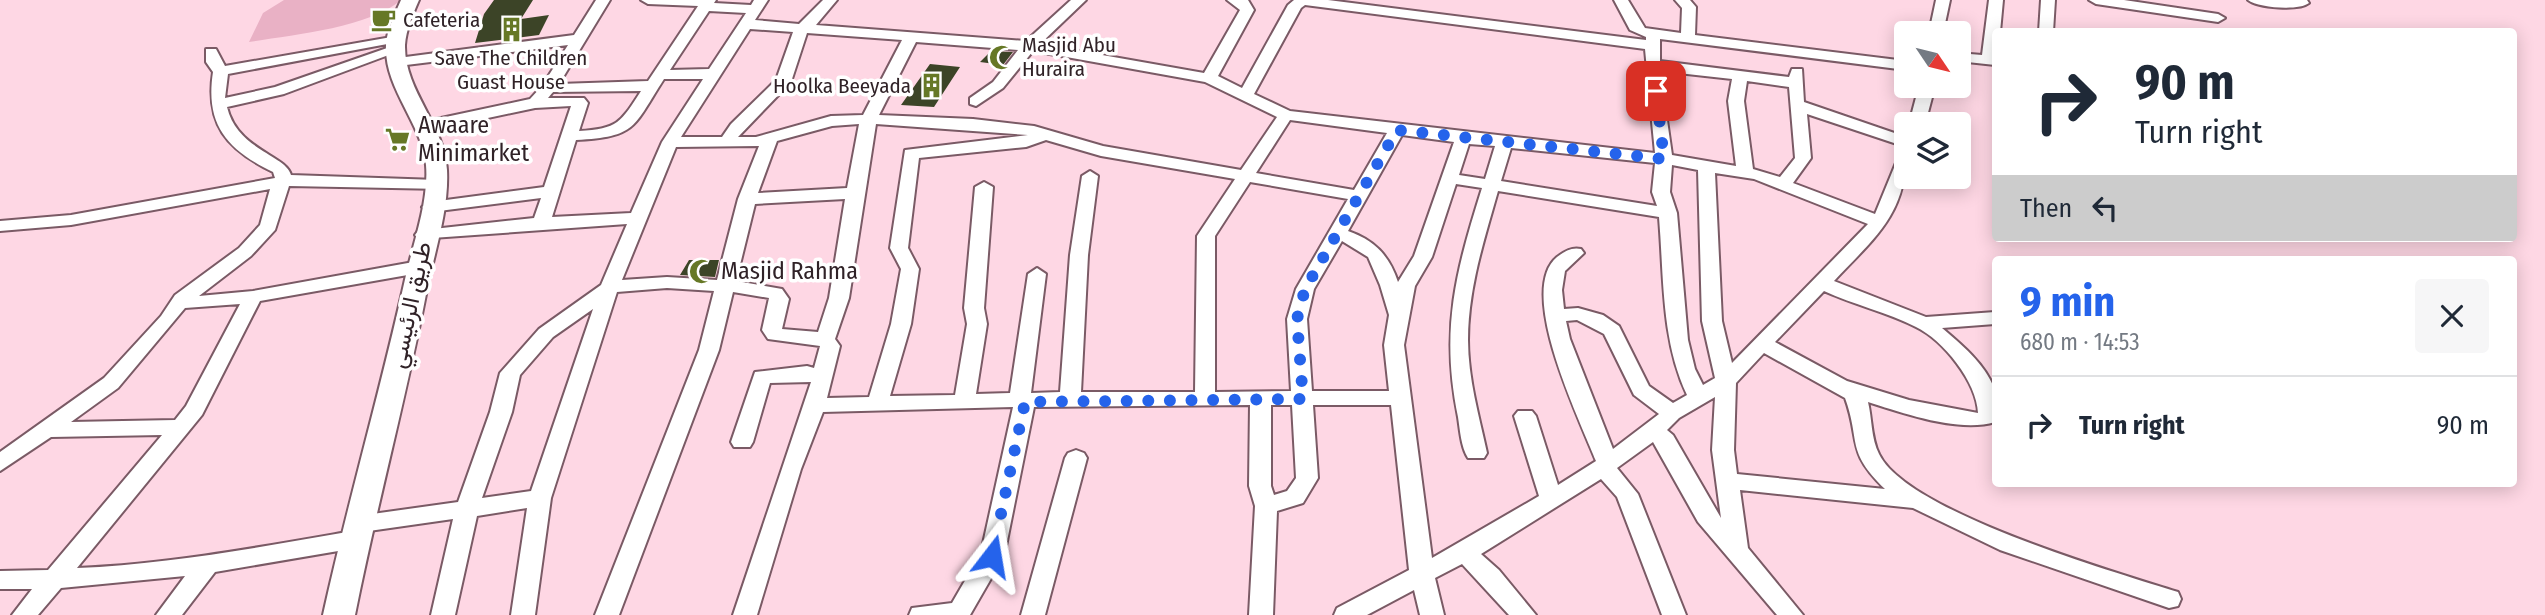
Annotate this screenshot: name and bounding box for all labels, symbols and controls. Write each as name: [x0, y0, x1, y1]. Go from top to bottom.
cafe icon: Cafeteria: [369, 6, 397, 34]
place label: Cafeteria: [403, 7, 480, 33]
building icon: Save The Children Guast House: [497, 15, 525, 43]
north arrow: [1894, 21, 1970, 98]
map controls: [1894, 21, 1971, 189]
place label: Masjid Abu Huraira: [1022, 32, 1116, 82]
mosque icon: Masjid Abu Huraira: [988, 43, 1016, 71]
place label: Save The Children Guast House: [435, 45, 587, 95]
text: 90 m: [2135, 53, 2235, 112]
icon: right: [2020, 56, 2111, 147]
pin: [1626, 61, 1686, 121]
building icon: Hoolka Beeyada: [917, 72, 945, 100]
icon: arrive: [1637, 72, 1675, 110]
place label: Hoolka Beeyada: [773, 73, 911, 99]
place label: Awaare Minimarket: [418, 111, 529, 167]
button: layers: [1894, 112, 1971, 189]
text: Turn right: [2135, 113, 2262, 151]
supermarket icon: Awaare Minimarket: [384, 125, 412, 153]
icon: left: [2086, 189, 2124, 227]
text: Then: [2020, 193, 2072, 224]
street label: طريق الرئيسي: [383, 239, 442, 372]
mosque icon: Masjid Rahma: [687, 257, 715, 285]
place label: Masjid Rahma: [721, 257, 858, 285]
text: 9 min: [2020, 277, 2115, 327]
button: close: [2415, 279, 2489, 353]
text: 680 m · 14:53: [2020, 328, 2140, 356]
icon: right: [2020, 406, 2058, 444]
text: Turn right: [2079, 410, 2185, 441]
text: 90 m: [2437, 410, 2489, 441]
position arrow: [955, 519, 1029, 593]

